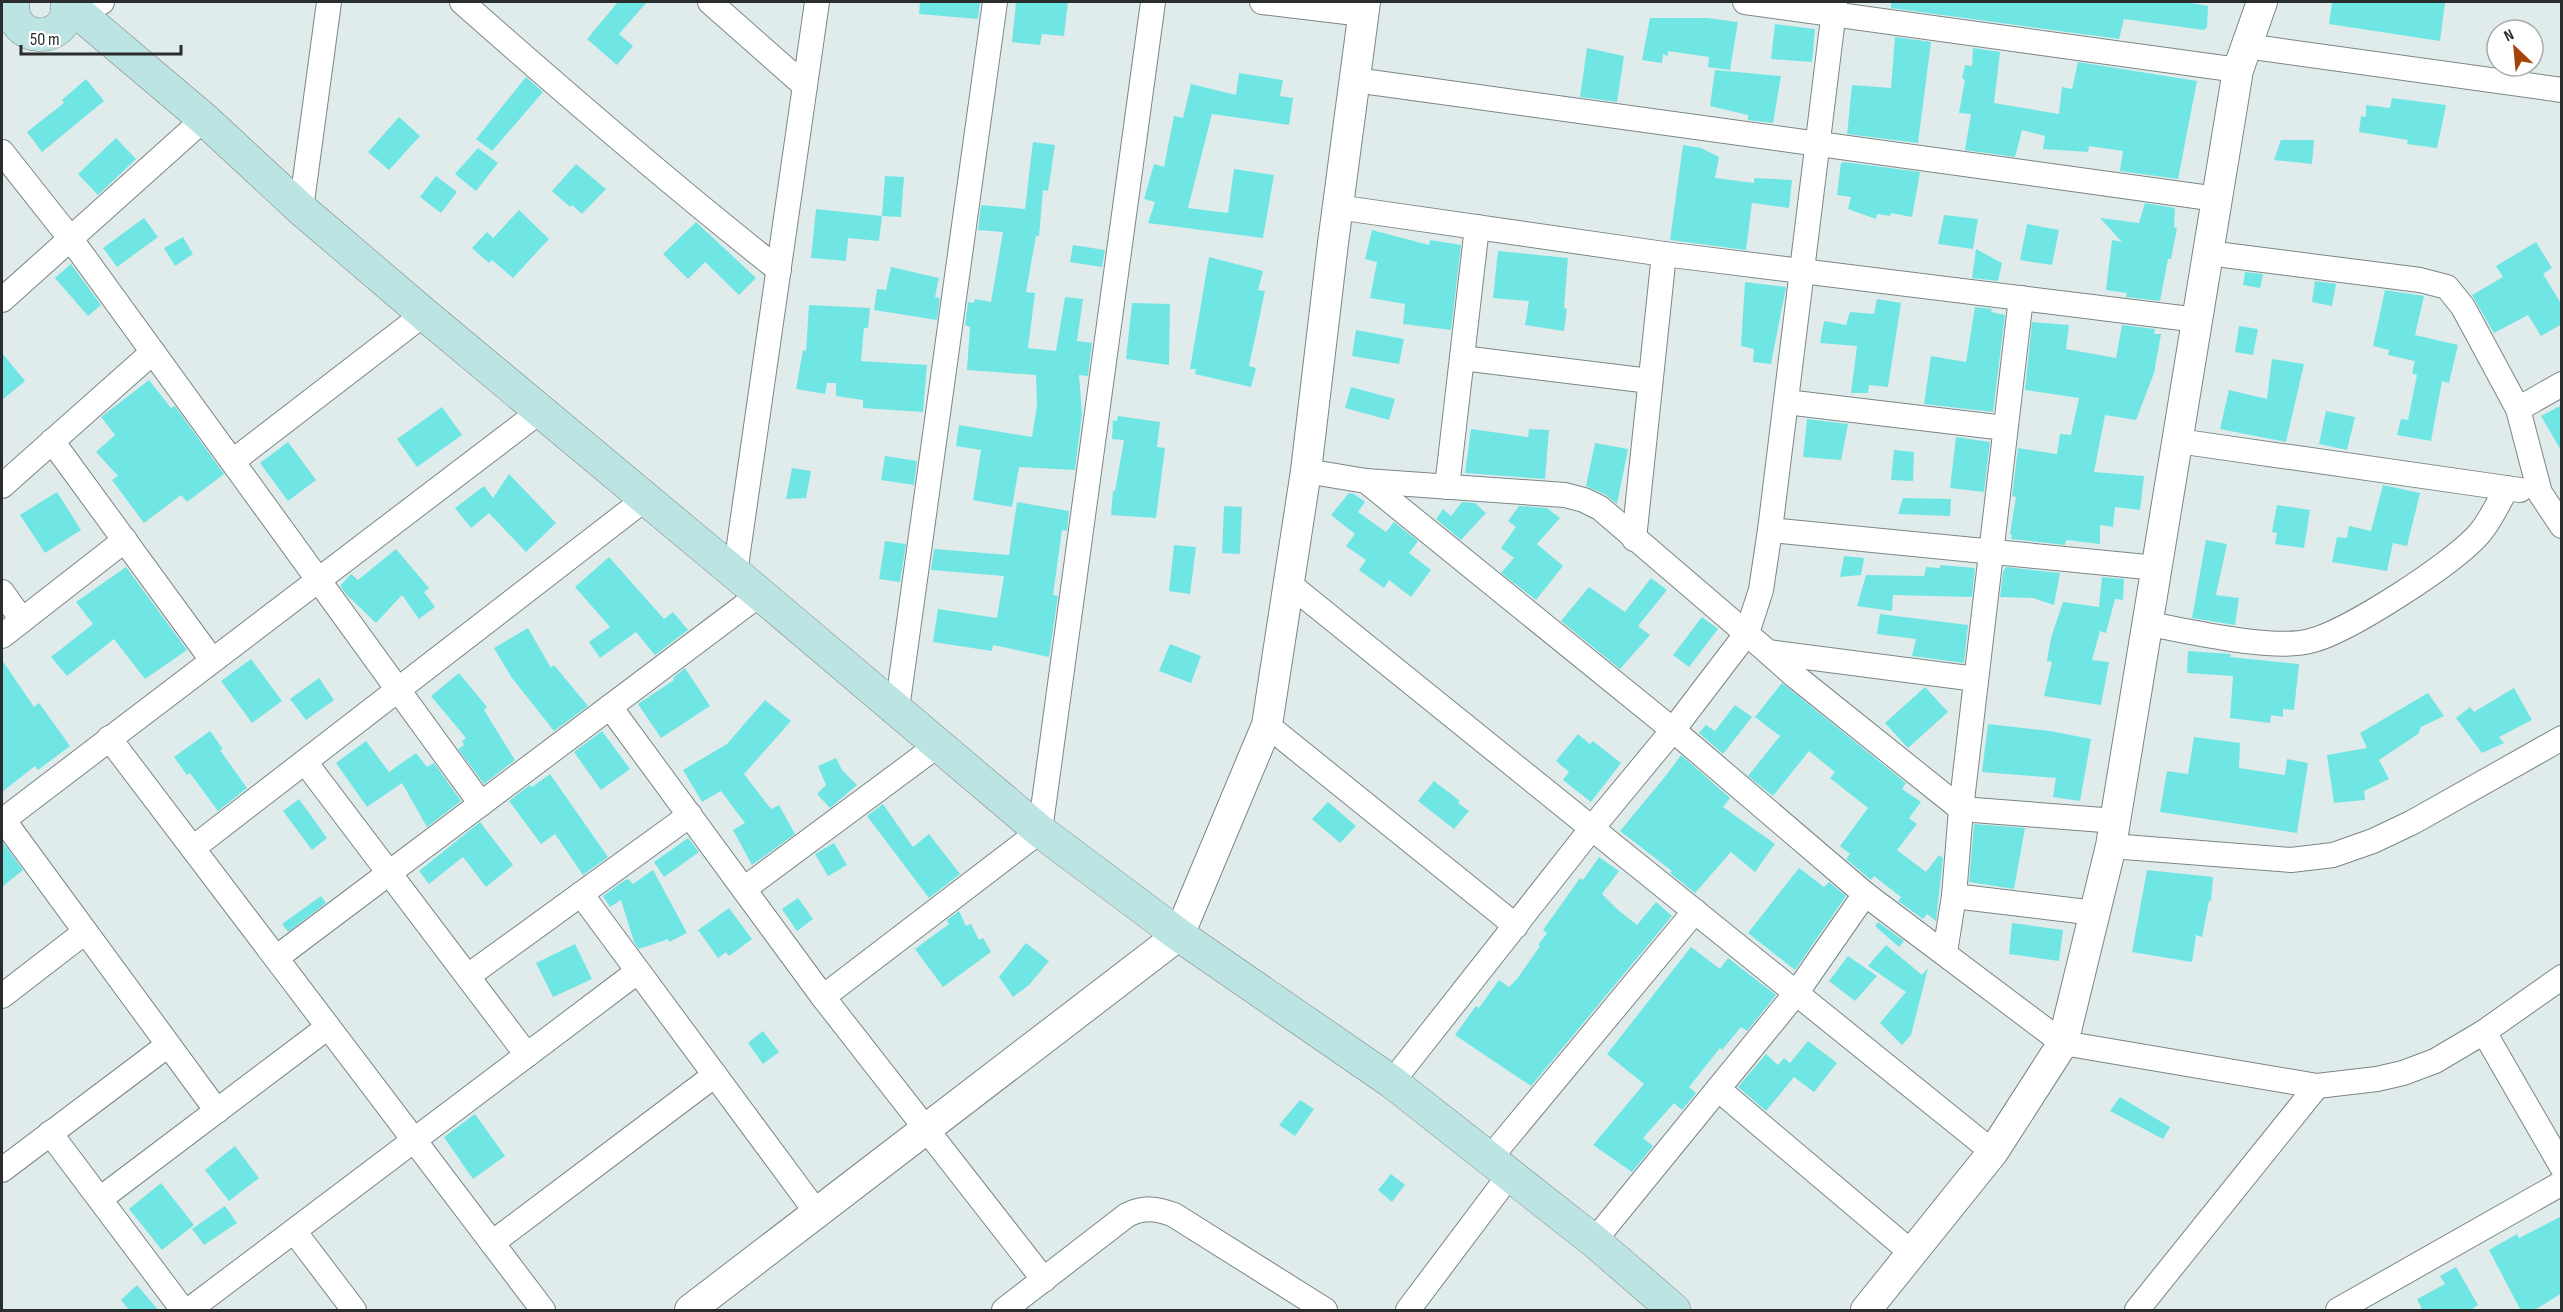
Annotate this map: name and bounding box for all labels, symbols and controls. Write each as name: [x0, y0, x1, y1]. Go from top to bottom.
scale bar: [21, 18, 182, 56]
north arrow: [2485, 18, 2545, 78]
text: N: [2501, 25, 2517, 46]
text: 50 m: [30, 29, 60, 50]

